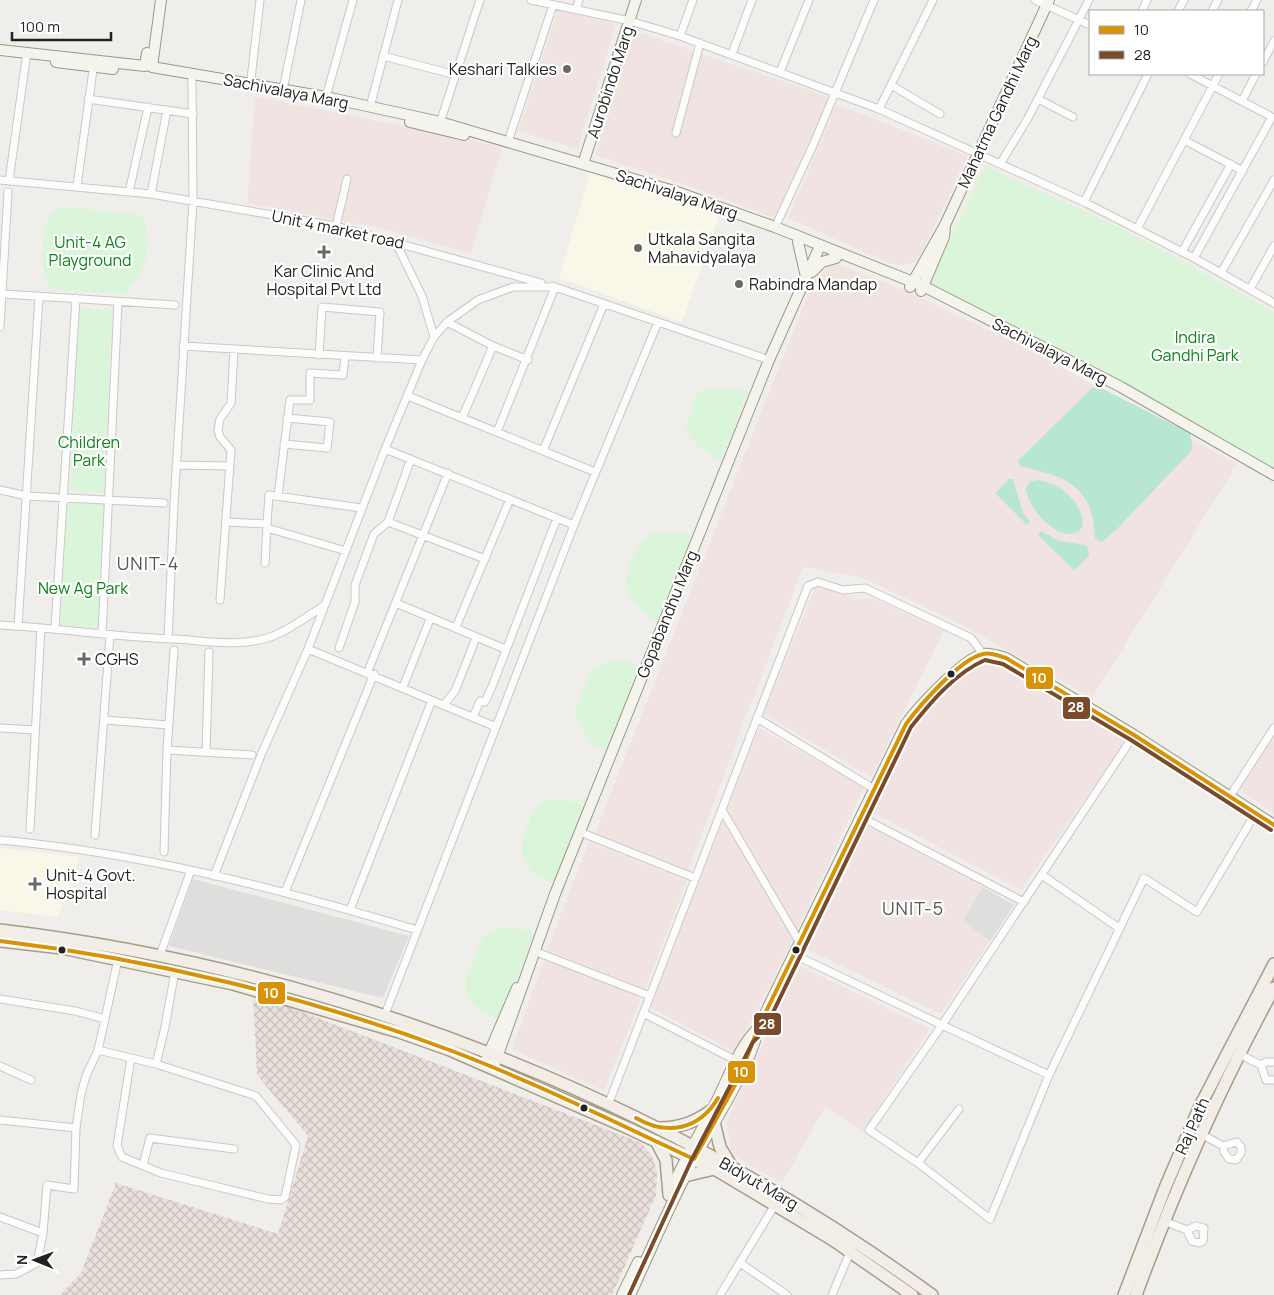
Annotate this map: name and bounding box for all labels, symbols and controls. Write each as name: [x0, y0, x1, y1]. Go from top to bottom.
scale bar: [12, 10, 111, 42]
legend: [1089, 10, 1264, 75]
text: 100 m: [20, 16, 60, 37]
text: 10: [1134, 19, 1149, 40]
street label: Aurobindo Marg: [581, 23, 639, 141]
street label: Mahatma Gandhi Marg: [952, 32, 1042, 192]
text: 28: [1134, 44, 1151, 65]
place label: Keshari Talkies: [449, 58, 557, 80]
marker: Keshari Talkies: [561, 63, 573, 75]
street label: Sachivalaya Marg: [222, 68, 350, 114]
street label: Sachivalaya Marg: [613, 164, 741, 224]
street label: Unit 4 market road: [270, 204, 406, 254]
place label: Utkala Sangita Mahavidyalaya: [648, 228, 756, 268]
park label: Unit-4 AG Playground: [48, 231, 132, 271]
marker: Utkala Sangita Mahavidyalaya: [632, 242, 644, 254]
marker: Kar Clinic And Hospital Pvt Ltd: [317, 245, 331, 259]
place label: Kar Clinic And Hospital Pvt Ltd: [267, 260, 381, 300]
place label: Rabindra Mandap: [749, 273, 877, 295]
marker: Rabindra Mandap: [733, 278, 745, 290]
street label: Sachivalaya Marg: [988, 312, 1112, 390]
park label: Indira Gandhi Park: [1151, 326, 1240, 366]
park label: Children Park: [58, 431, 120, 471]
street label: Gopabandhu Marg: [631, 547, 703, 681]
district label: UNIT-4: [117, 551, 179, 575]
park label: New Ag Park: [38, 577, 129, 599]
place label: CGHS: [95, 648, 139, 670]
marker: CGHS: [77, 652, 91, 666]
line badge: 10: [1025, 666, 1054, 690]
text: 10: [1031, 668, 1047, 687]
unlabelled marker: [946, 669, 956, 679]
line badge: 28: [1062, 696, 1091, 720]
text: 28: [1068, 697, 1084, 716]
place label: Unit-4 Govt. Hospital: [46, 864, 135, 904]
marker: Unit-4 Govt. Hospital: [28, 877, 42, 891]
district label: UNIT-5: [882, 896, 944, 920]
unlabelled marker: [57, 945, 67, 955]
unlabelled marker: [791, 945, 801, 955]
line badge: 10: [257, 981, 286, 1005]
text: 10: [263, 983, 279, 1002]
line badge: 28: [753, 1012, 782, 1036]
text: 28: [759, 1014, 775, 1033]
line badge: 10: [727, 1060, 756, 1084]
text: 10: [733, 1062, 749, 1081]
street label: Raj Path: [1170, 1094, 1214, 1158]
unlabelled marker: [579, 1103, 589, 1113]
street label: Bidyut Marg: [715, 1152, 803, 1214]
north arrow: [10, 1235, 60, 1285]
text: N: [12, 1255, 31, 1265]

